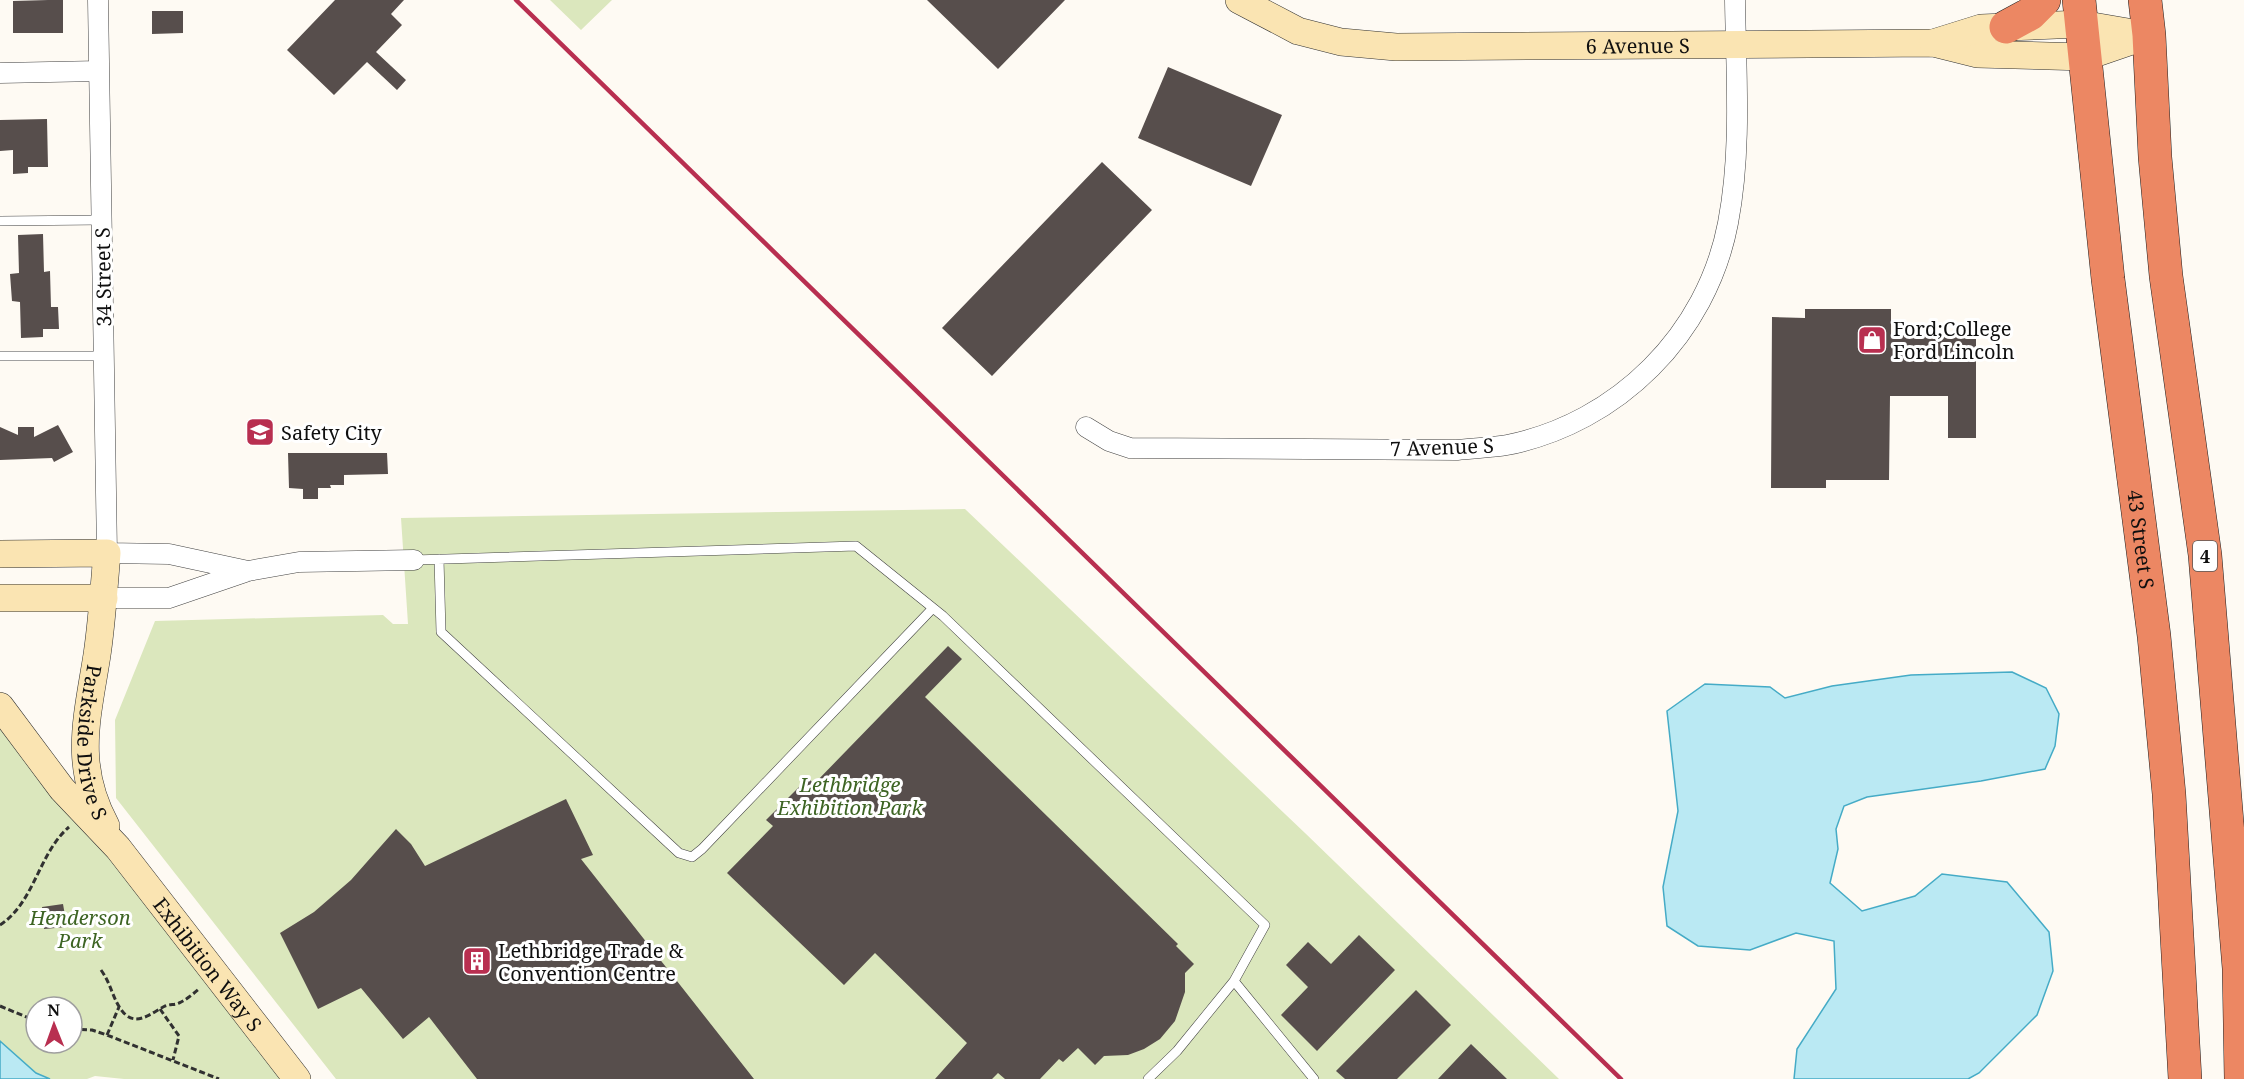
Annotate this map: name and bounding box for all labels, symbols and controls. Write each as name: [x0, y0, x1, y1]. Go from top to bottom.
street label: 6 Avenue S: [1586, 31, 1690, 59]
street label: 34 Street S: [89, 227, 117, 327]
place label: Ford;College Ford Lincoln: [1893, 315, 2015, 365]
shop icon: Ford;College Ford Lincoln: [1856, 324, 1888, 356]
school or university icon: Safety City: [244, 416, 276, 448]
place label: Safety City: [281, 419, 382, 446]
street label: 7 Avenue S: [1390, 432, 1494, 462]
street label: 43 Street S: [2122, 488, 2161, 590]
road number: 4: [2193, 541, 2217, 571]
street label: Parkside Drive S: [72, 663, 114, 824]
park label: Lethbridge Exhibition Park: [776, 771, 923, 821]
street label: Exhibition Way S: [148, 892, 269, 1037]
park label: Henderson Park: [28, 904, 131, 954]
place label: Lethbridge Trade & Convention Centre: [498, 937, 684, 987]
building icon: Lethbridge Trade & Convention Centre: [461, 945, 493, 977]
north arrow: [24, 995, 84, 1055]
text: N: [47, 999, 61, 1021]

